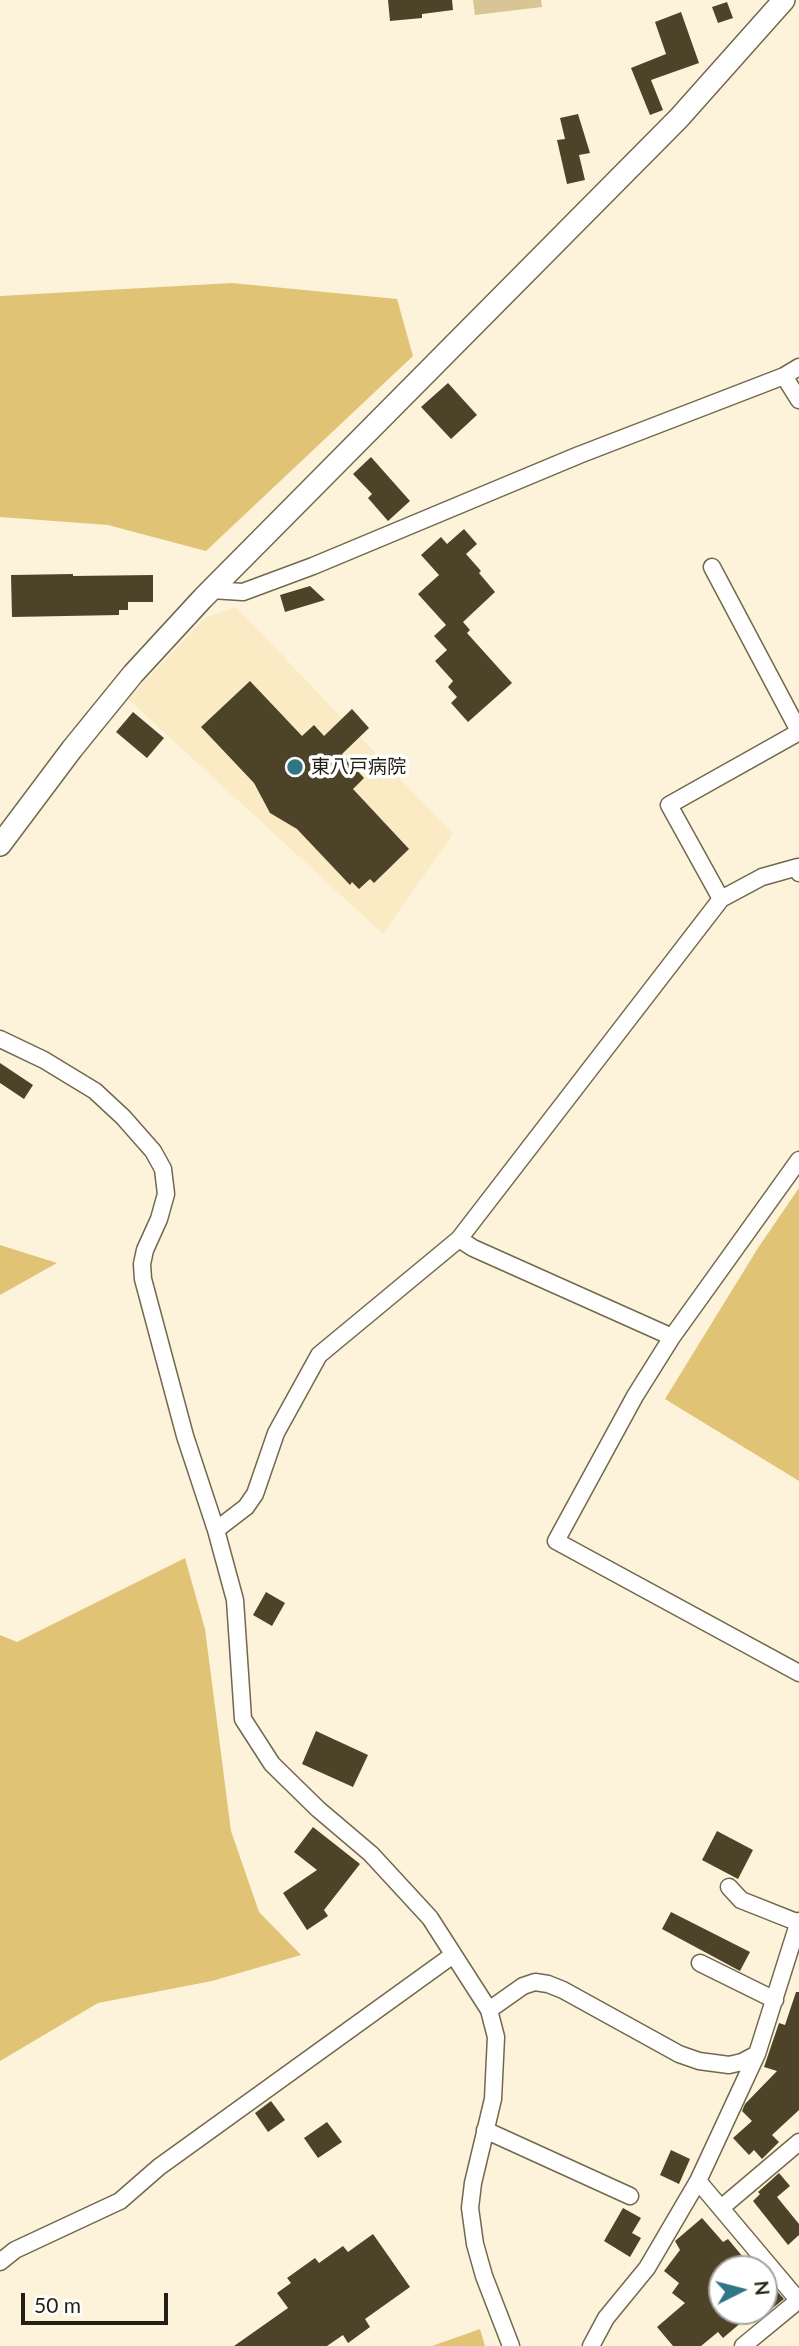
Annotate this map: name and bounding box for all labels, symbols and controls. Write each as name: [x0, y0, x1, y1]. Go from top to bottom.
place label: 東八戸病院: [311, 756, 406, 778]
marker: 東八戸病院: [285, 757, 305, 777]
north arrow: [708, 2255, 778, 2325]
text: N: [750, 2279, 775, 2296]
scale bar: [24, 2280, 172, 2324]
text: 50 m: [34, 2292, 81, 2317]

